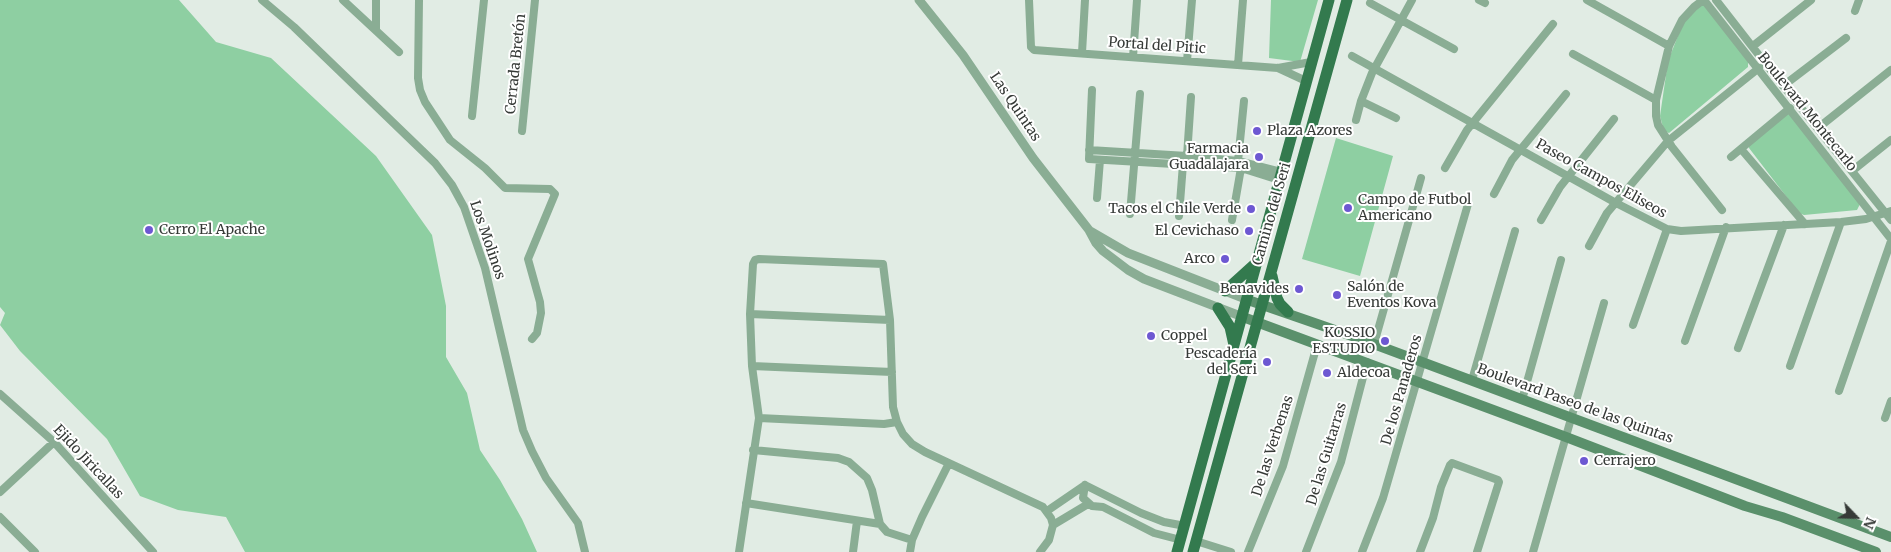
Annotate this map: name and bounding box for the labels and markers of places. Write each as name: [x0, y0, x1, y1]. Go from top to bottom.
place label: Plaza Azores: [1267, 123, 1352, 139]
marker: Plaza Azores: [1251, 125, 1263, 137]
place label: Farmacia Guadalajara: [1169, 141, 1249, 174]
marker: Farmacia Guadalajara: [1253, 151, 1265, 163]
place label: Campo de Futbol Americano: [1358, 192, 1471, 224]
place label: Tacos el Chile Verde: [1108, 201, 1241, 217]
marker: Campo de Futbol Americano: [1342, 202, 1354, 214]
marker: Tacos el Chile Verde: [1245, 203, 1257, 215]
place label: Cerro El Apache: [159, 222, 265, 238]
place label: El Cevichaso: [1155, 223, 1239, 239]
marker: Cerro El Apache: [143, 224, 155, 236]
marker: El Cevichaso: [1243, 225, 1255, 237]
place label: Arco: [1184, 251, 1215, 267]
marker: Arco: [1219, 253, 1231, 265]
place label: Salón de Eventos Kova: [1347, 279, 1436, 312]
place label: Benavides: [1220, 281, 1289, 297]
marker: Benavides: [1293, 283, 1305, 295]
marker: Salón de Eventos Kova: [1331, 289, 1343, 301]
place label: KOSSIO ESTUDIO: [1312, 325, 1375, 358]
place label: Coppel: [1161, 328, 1207, 344]
marker: Coppel: [1145, 330, 1157, 342]
marker: KOSSIO ESTUDIO: [1379, 335, 1391, 347]
place label: Pescadería del Seri: [1185, 346, 1257, 378]
marker: Pescadería del Seri: [1261, 356, 1273, 368]
place label: Aldecoa: [1337, 365, 1390, 381]
marker: Aldecoa: [1321, 367, 1333, 379]
place label: Cerrajero: [1594, 453, 1656, 469]
marker: Cerrajero: [1578, 455, 1590, 467]

